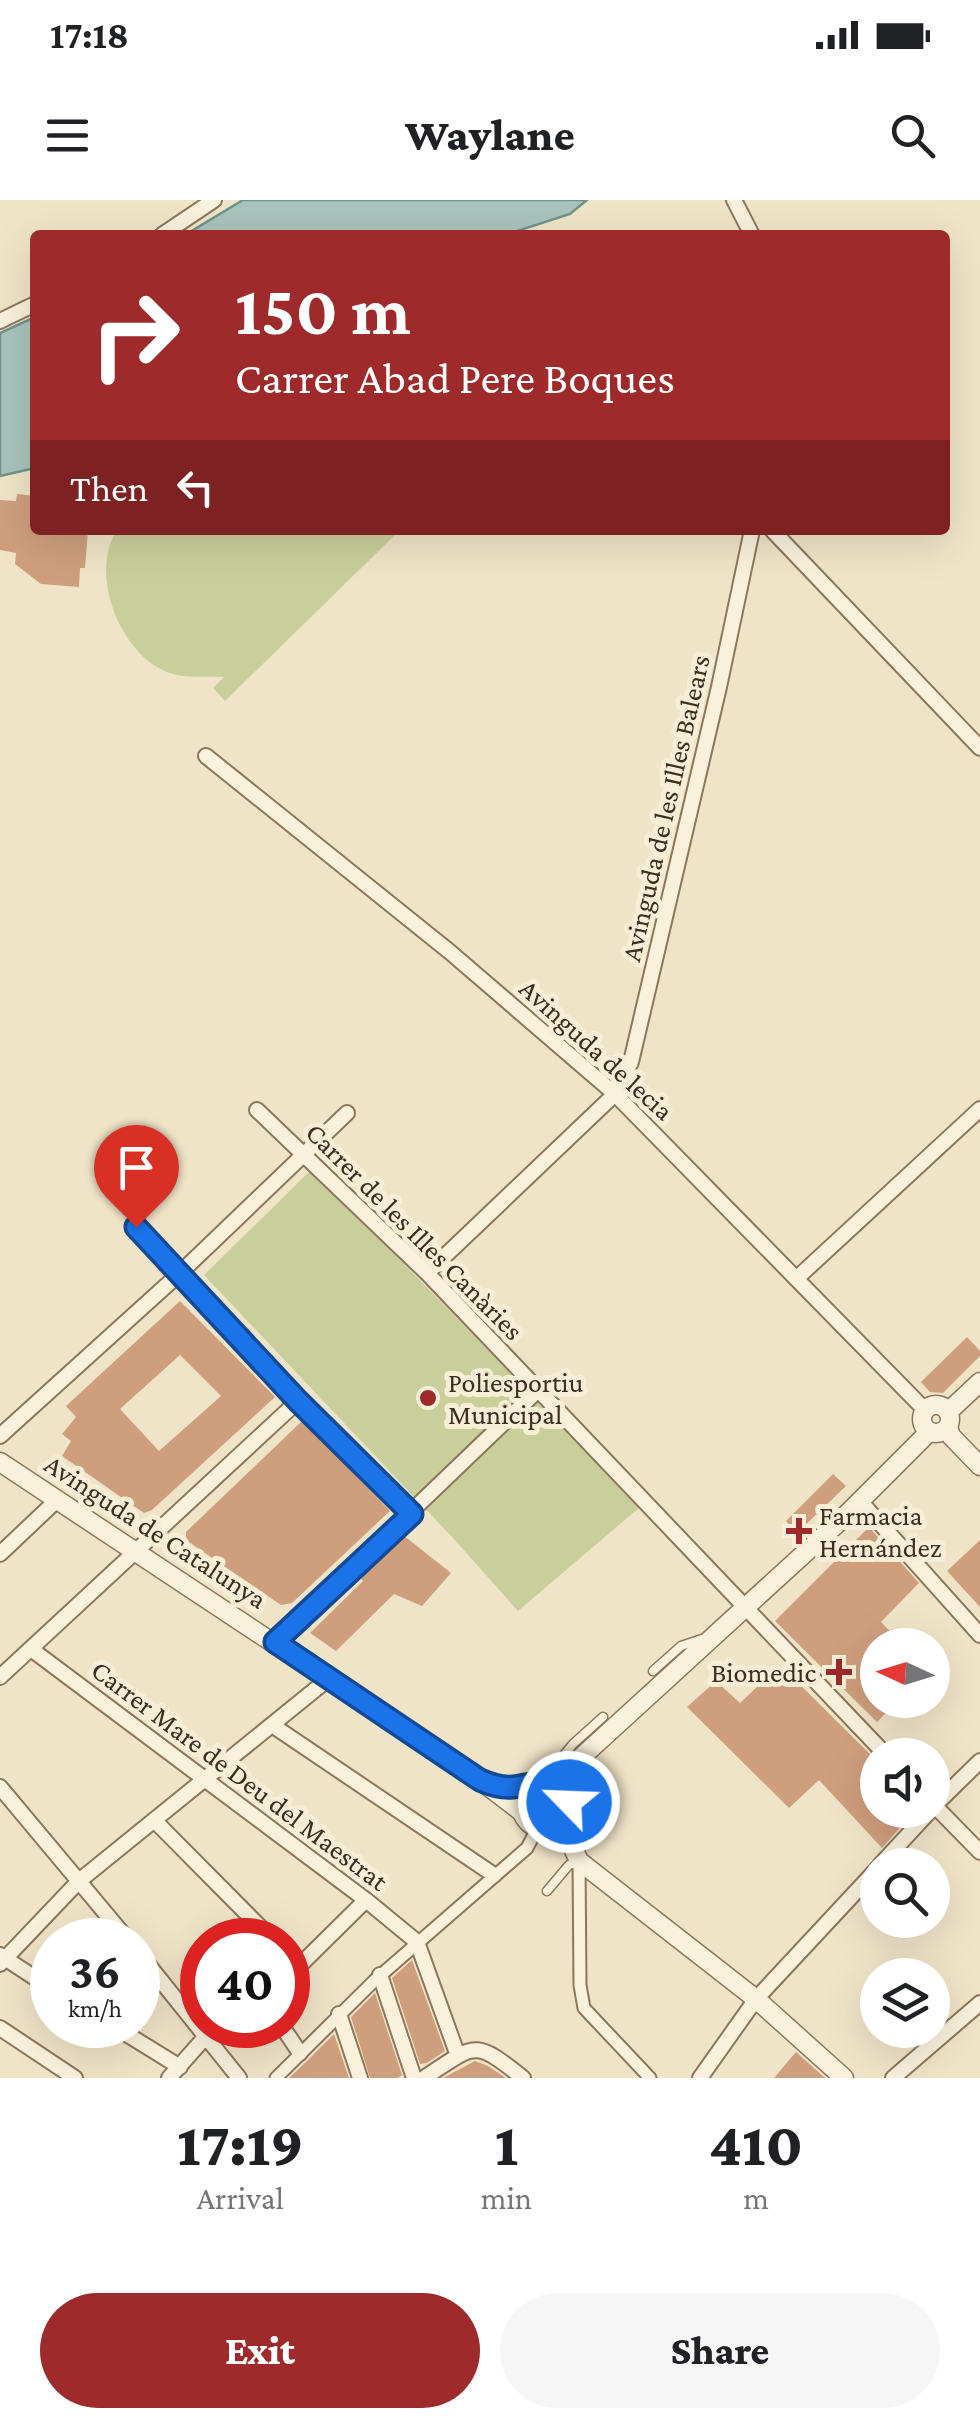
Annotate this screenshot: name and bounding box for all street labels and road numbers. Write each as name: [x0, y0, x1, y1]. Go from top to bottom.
street label: Avinguda de les Illes Balears: [615, 652, 716, 964]
street label: Avinguda de lecia: [514, 972, 680, 1126]
street label: Carrer de les Illes Canàries: [300, 1116, 530, 1346]
street label: Avinguda de Catalunya: [39, 1448, 273, 1615]
street label: Carrer Mare de Deu del Maestrat: [86, 1654, 394, 1897]

